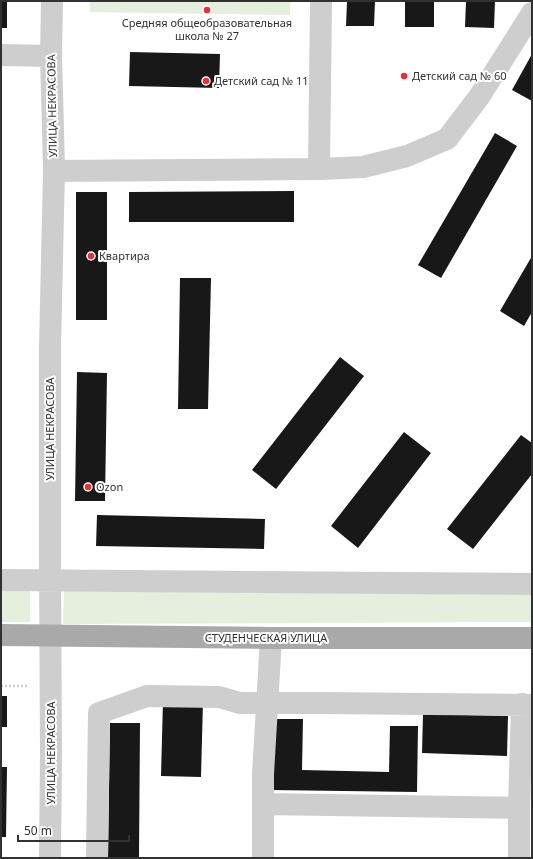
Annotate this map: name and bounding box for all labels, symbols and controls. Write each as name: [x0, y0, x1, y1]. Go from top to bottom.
marker: Средняя общеобразовательная школа № 27: [202, 5, 212, 15]
place label: Средняя общеобразовательная школа № 27: [122, 15, 292, 43]
street label: УЛИЦА НЕКРАСОВА: [43, 53, 60, 158]
place label: Детский сад № 60: [412, 68, 507, 83]
marker: Детский сад № 60: [399, 71, 409, 81]
place label: Детский сад № 11: [214, 73, 309, 88]
marker: Детский сад № 11: [201, 76, 211, 86]
place label: Квартира: [99, 248, 150, 263]
marker: Квартира: [86, 251, 96, 261]
street label: УЛИЦА НЕКРАСОВА: [42, 376, 57, 481]
place label: Ozon: [96, 479, 123, 494]
marker: Ozon: [83, 482, 93, 492]
street label: СТУДЕНЧЕСКАЯ УЛИЦА: [205, 630, 328, 645]
street label: УЛИЦА НЕКРАСОВА: [43, 700, 58, 805]
scale bar: [18, 817, 129, 843]
text: 50 m: [24, 822, 52, 839]

